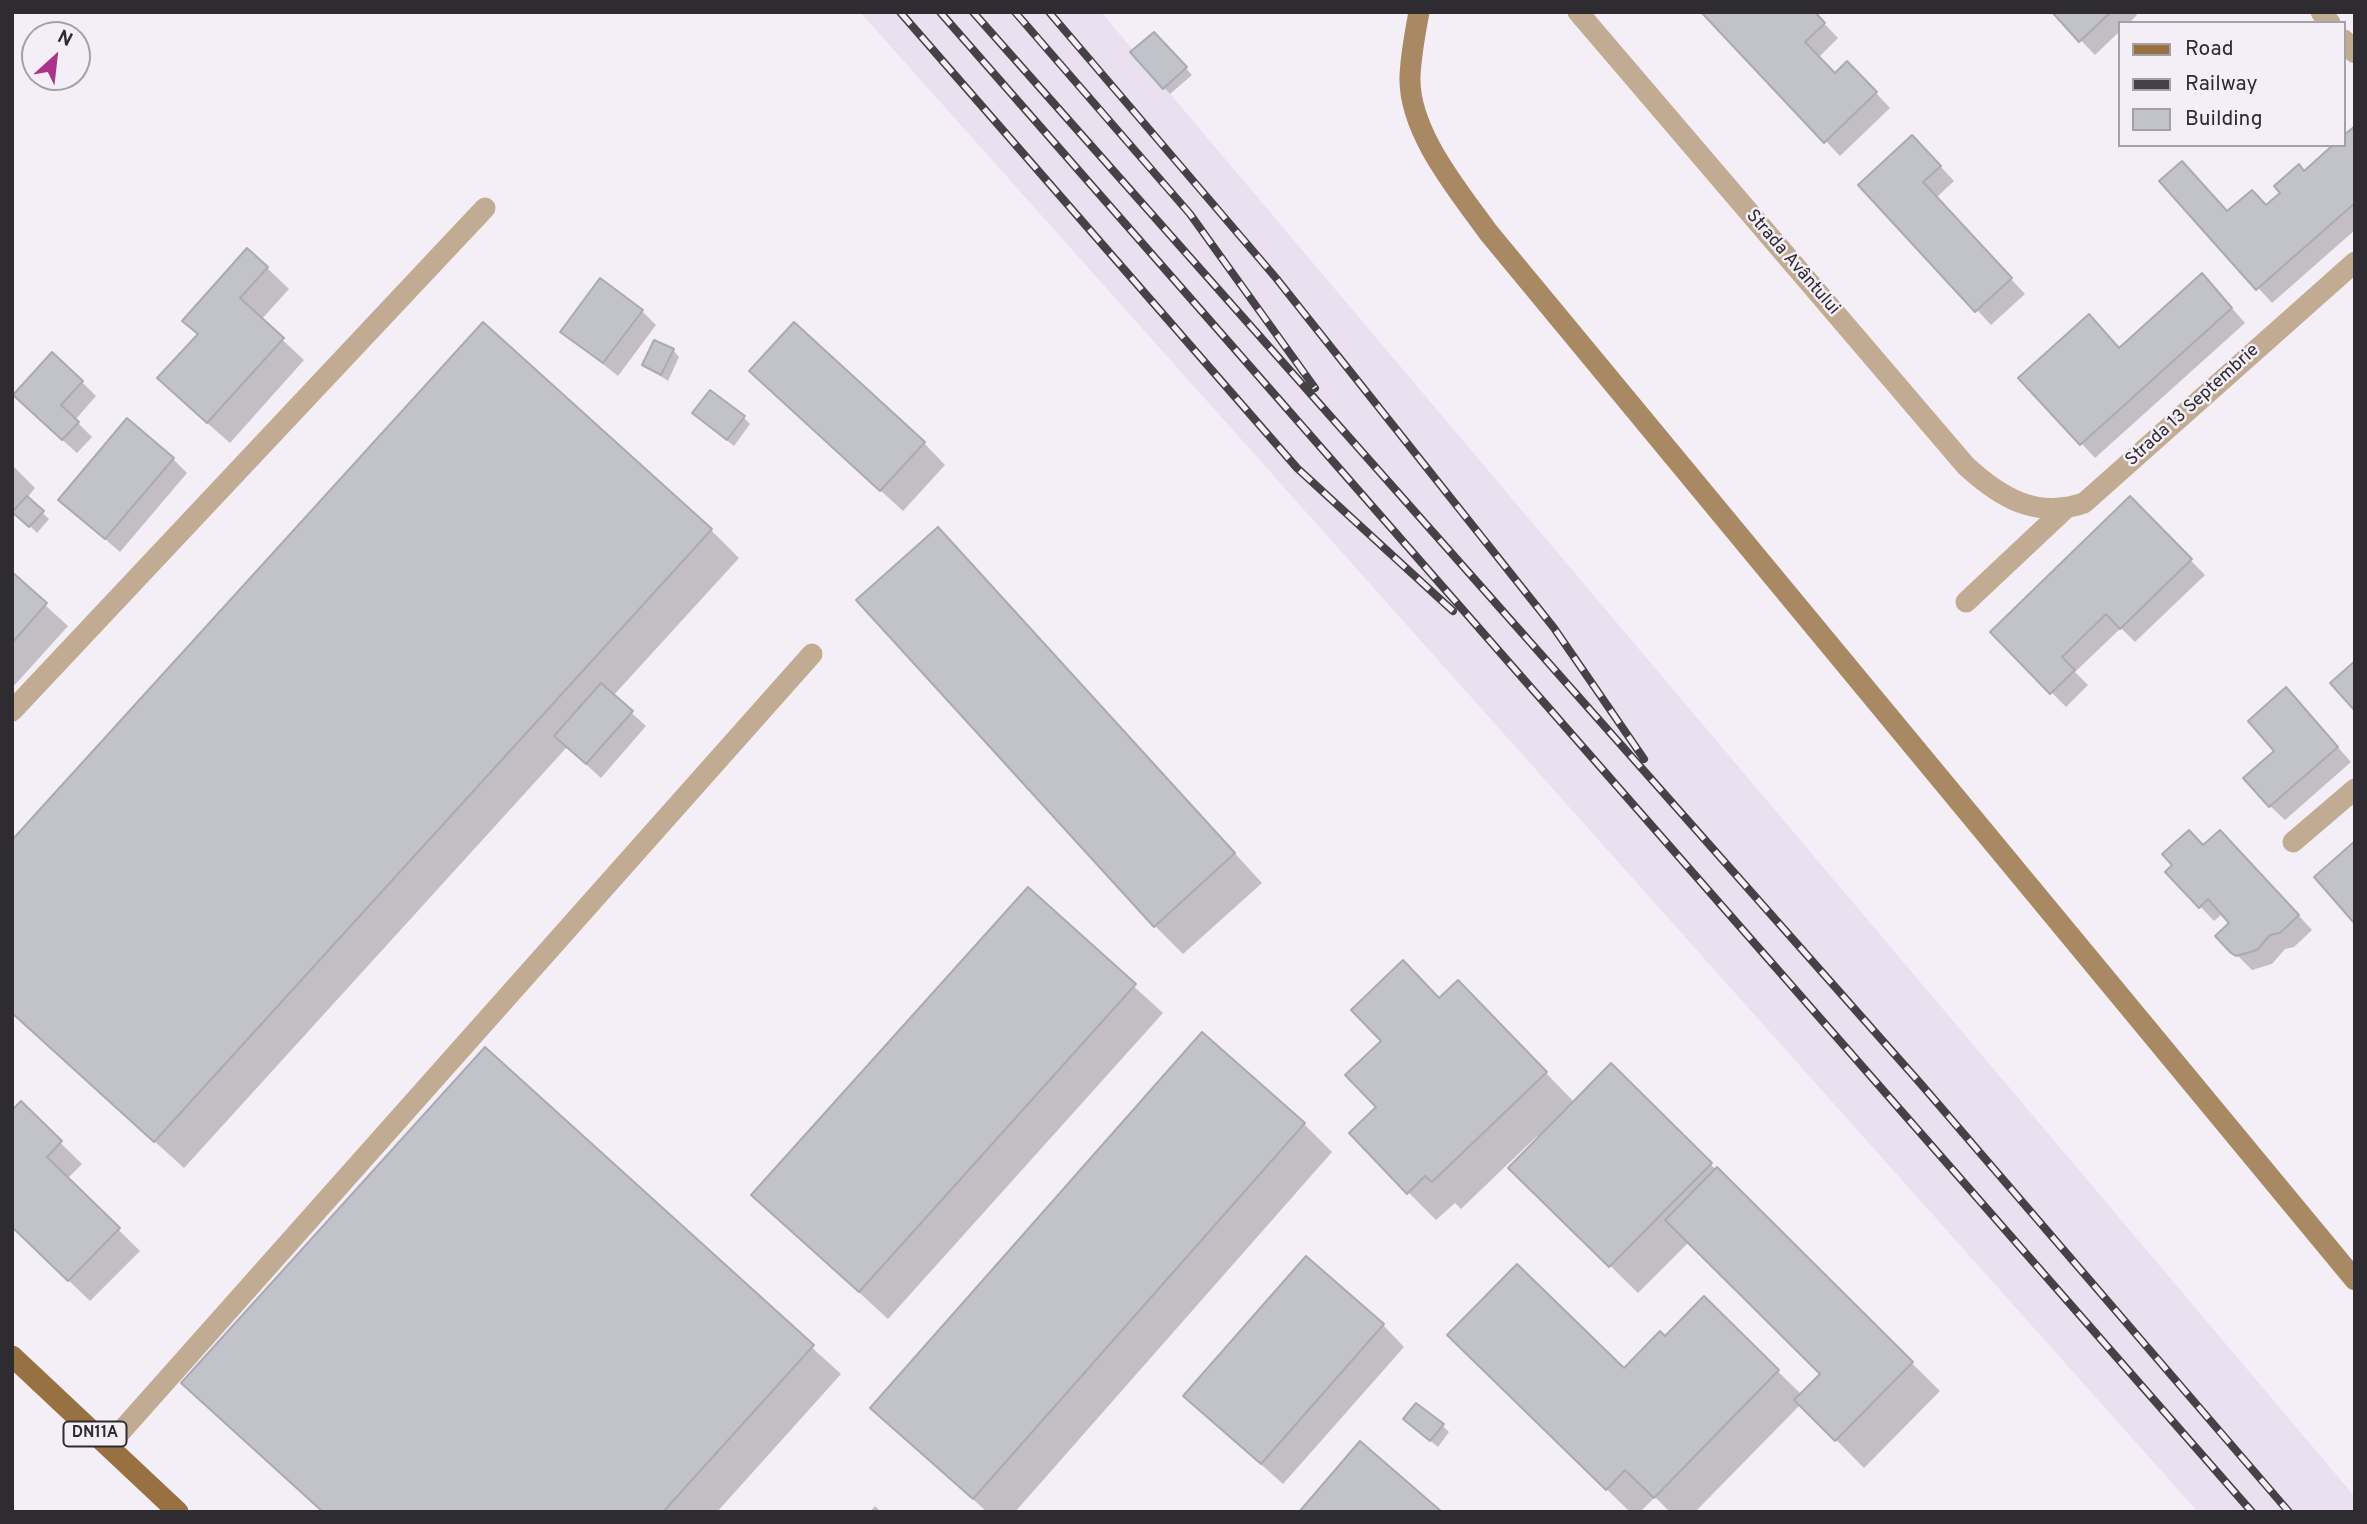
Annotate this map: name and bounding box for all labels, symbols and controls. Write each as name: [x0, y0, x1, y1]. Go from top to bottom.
north arrow: [21, 21, 91, 91]
legend: [2118, 21, 2346, 147]
text: N: [53, 25, 76, 53]
text: Road: [2185, 36, 2234, 63]
text: Railway: [2185, 71, 2258, 98]
text: Building: [2185, 106, 2263, 133]
street label: Strada Avântului: [1740, 206, 1844, 320]
street label: Strada 13 Septembrie: [2122, 340, 2264, 472]
road number: DN11A: [64, 1422, 126, 1446]

